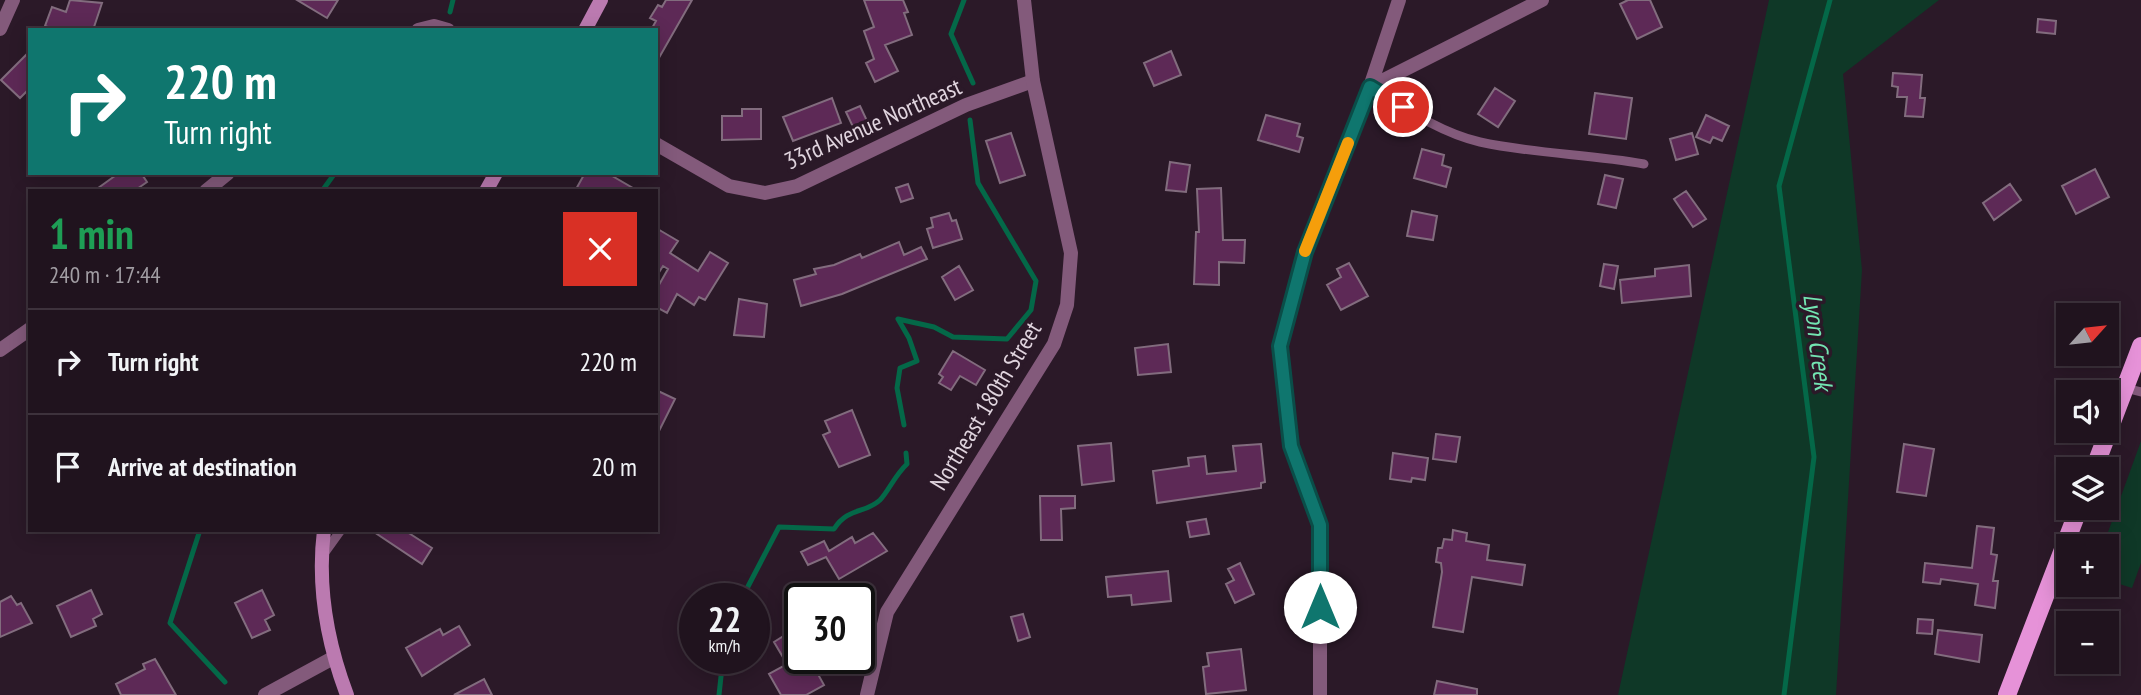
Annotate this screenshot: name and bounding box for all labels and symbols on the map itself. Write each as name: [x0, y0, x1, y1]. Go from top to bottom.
street label: 33rd Avenue Northeast: [779, 70, 967, 176]
pin: [1373, 77, 1433, 137]
water label: Lyon Creek: [1796, 292, 1841, 395]
north arrow: [2056, 303, 2119, 366]
street label: Northeast 180th Street: [923, 315, 1048, 496]
position arrow: [1283, 570, 1357, 644]
speed limit sign: 30: [784, 583, 875, 674]

